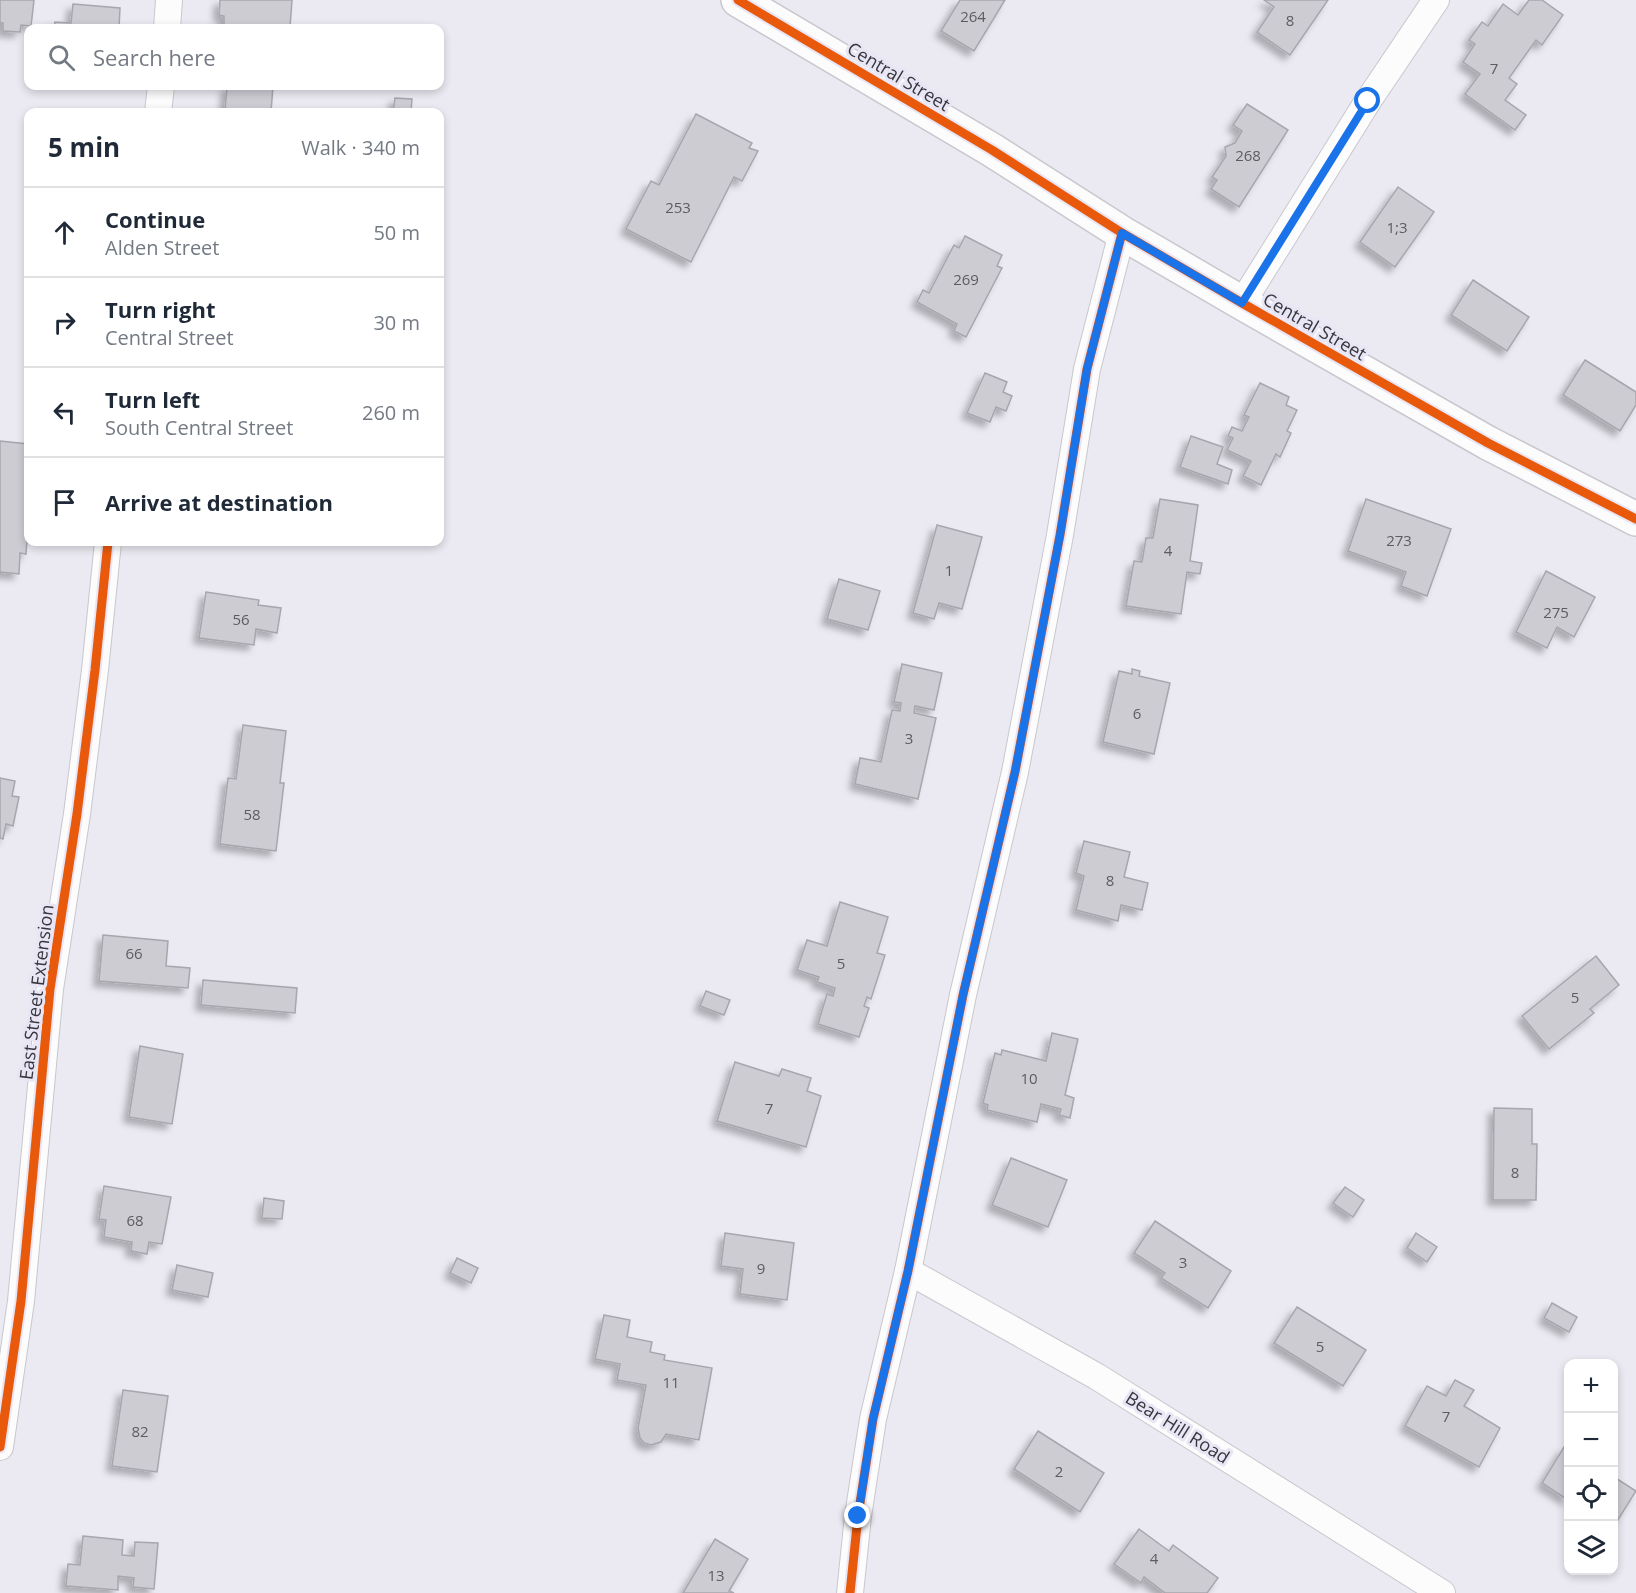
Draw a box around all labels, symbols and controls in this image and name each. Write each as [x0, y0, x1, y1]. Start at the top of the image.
house number: 264 [960, 6, 986, 26]
house number: 8 [1286, 10, 1294, 30]
search box [24, 24, 444, 90]
street label: Central Street [843, 36, 955, 116]
icon: search [45, 41, 78, 74]
text: Search here [93, 42, 216, 72]
house number: 7 [1490, 58, 1498, 78]
route start [1354, 87, 1380, 113]
text: 5 min [48, 129, 120, 165]
text: Walk · 340 m [301, 134, 420, 161]
house number: 268 [1235, 145, 1261, 165]
house number: 253 [665, 197, 691, 217]
text: Continue [105, 204, 205, 234]
icon: ahead [48, 216, 81, 249]
house number: 1;3 [1386, 217, 1408, 237]
text: 50 m [373, 219, 420, 246]
text: Alden Street [105, 234, 219, 261]
house number: 269 [953, 269, 979, 289]
street label: Central Street [1259, 287, 1371, 365]
text: Turn right [105, 294, 216, 324]
icon: right [48, 306, 81, 339]
text: 30 m [373, 309, 420, 336]
text: Central Street [105, 324, 234, 351]
text: Turn left [105, 384, 200, 414]
icon: left [48, 396, 81, 429]
text: 260 m [362, 399, 420, 426]
text: South Central Street [105, 414, 293, 441]
icon: arrive [48, 486, 81, 519]
text: Arrive at destination [105, 487, 333, 517]
house number: 273 [1386, 530, 1412, 550]
house number: 4 [1164, 540, 1173, 560]
house number: 1 [945, 560, 953, 580]
house number: 275 [1543, 602, 1569, 622]
house number: 56 [232, 609, 250, 629]
house number: 6 [1133, 703, 1141, 723]
house number: 3 [905, 728, 913, 748]
house number: 58 [243, 804, 261, 824]
house number: 8 [1106, 870, 1114, 890]
street label: East Street Extension [13, 903, 59, 1081]
house number: 66 [125, 943, 143, 963]
house number: 5 [837, 953, 845, 973]
house number: 5 [1571, 987, 1579, 1007]
house number: 10 [1020, 1068, 1038, 1088]
house number: 7 [765, 1098, 773, 1118]
house number: 8 [1511, 1162, 1519, 1182]
house number: 68 [126, 1210, 144, 1230]
house number: 3 [1179, 1252, 1187, 1272]
house number: 9 [757, 1258, 765, 1278]
house number: 5 [1316, 1336, 1324, 1356]
map controls [1564, 1359, 1618, 1575]
button: + [1564, 1359, 1618, 1413]
house number: 11 [662, 1372, 680, 1392]
street label: Bear Hill Road [1121, 1385, 1235, 1469]
house number: 7 [1442, 1406, 1450, 1426]
button: − [1564, 1413, 1618, 1467]
house number: 82 [131, 1421, 149, 1441]
house number: 2 [1055, 1461, 1063, 1481]
button: locate [1564, 1467, 1618, 1521]
route end [844, 1502, 870, 1528]
button: layers [1564, 1521, 1618, 1575]
house number: 4 [1150, 1548, 1159, 1568]
house number: 13 [707, 1565, 725, 1585]

